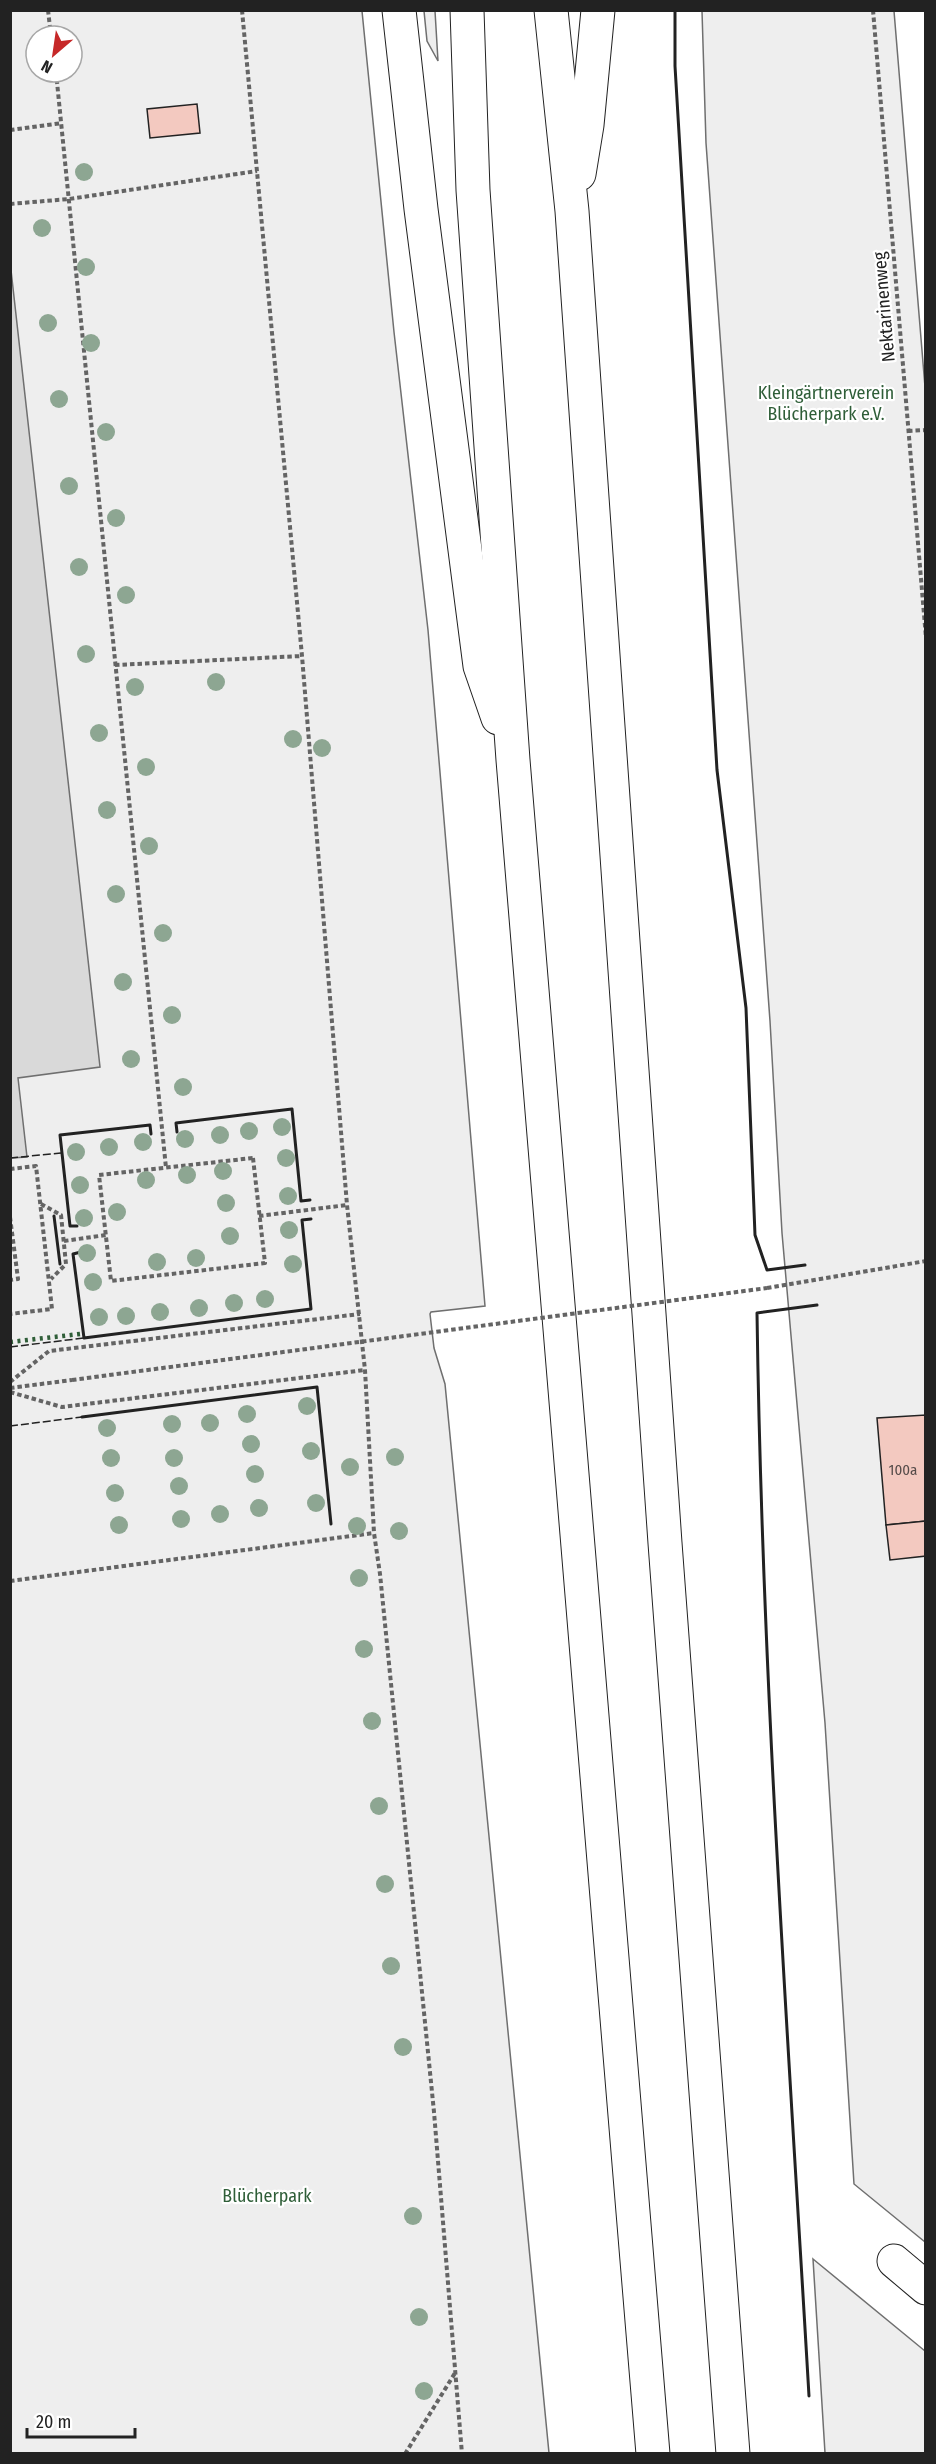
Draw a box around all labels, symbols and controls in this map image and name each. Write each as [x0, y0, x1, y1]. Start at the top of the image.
north arrow [24, 24, 84, 84]
text: N [38, 56, 56, 77]
street label: Nektarinenweg [868, 250, 900, 363]
park label: Kleingärtnerverein Blücherpark e.V. [758, 382, 894, 425]
house number: 100a [889, 1461, 917, 1479]
park label: Blücherpark [222, 2185, 312, 2207]
scale bar [27, 2401, 135, 2439]
text: 20 m [36, 2411, 71, 2433]

